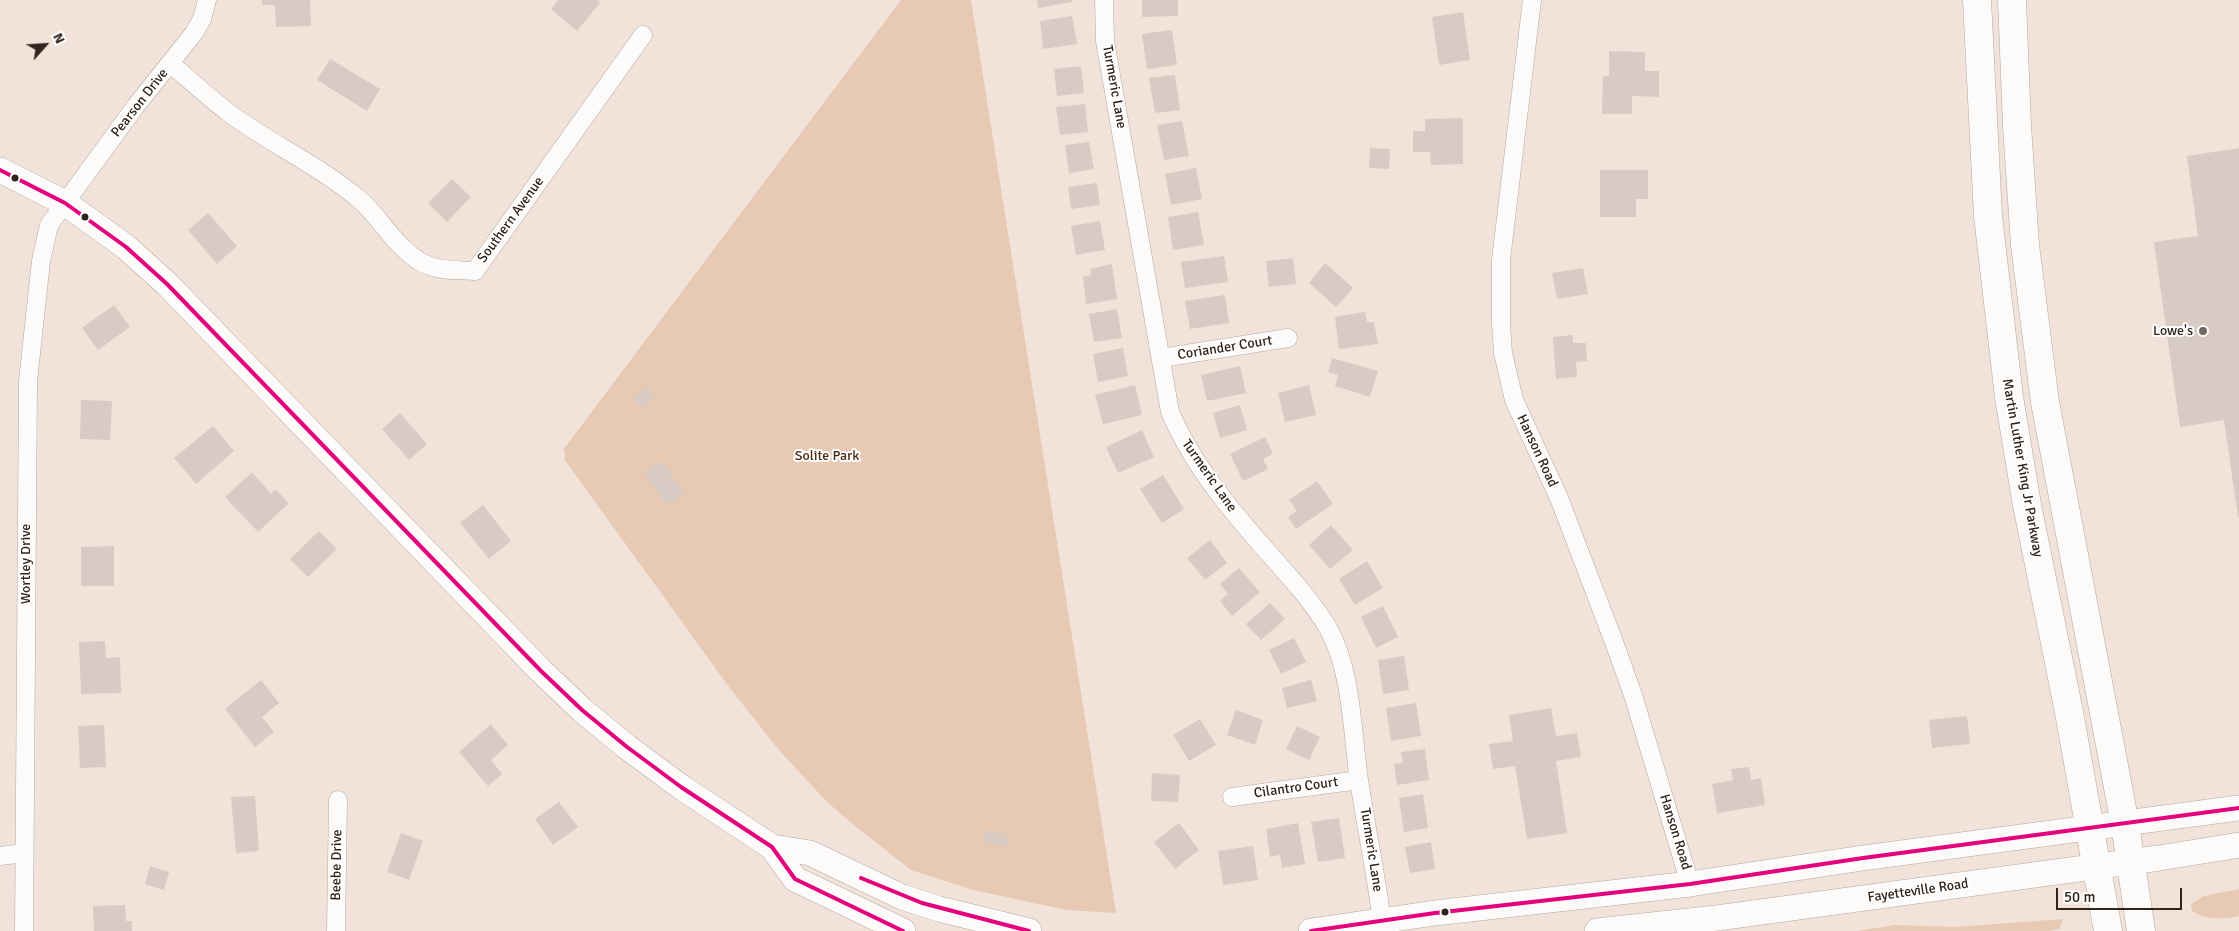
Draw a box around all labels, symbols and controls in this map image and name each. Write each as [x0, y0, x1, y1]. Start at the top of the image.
north arrow [20, 20, 70, 70]
text: N [49, 30, 69, 46]
street label: Turmeric Lane [1098, 44, 1130, 130]
street label: Pearson Drive [108, 65, 172, 141]
unlabelled marker [10, 173, 20, 183]
street label: Southern Avenue [474, 174, 548, 266]
unlabelled marker [80, 212, 90, 222]
place label: Lowe's [2153, 323, 2193, 339]
marker: Lowe's [2197, 325, 2209, 337]
street label: Coriander Court [1176, 332, 1274, 364]
street label: Martin Luther King Jr Parkway [1998, 377, 2046, 559]
street label: Hanson Road [1513, 412, 1561, 490]
street label: Turmeric Lane [1178, 437, 1240, 515]
park label: Solite Park [795, 448, 859, 464]
street label: Wortley Drive [18, 524, 34, 604]
street label: Cilantro Court [1253, 774, 1339, 802]
street label: Hanson Road [1656, 792, 1694, 872]
street label: Turmeric Lane [1356, 807, 1386, 893]
street label: Beebe Drive [328, 829, 346, 901]
street label: Fayetteville Road [1867, 876, 1969, 906]
scale bar [2059, 878, 2185, 910]
text: 50 m [2064, 888, 2095, 906]
unlabelled marker [1440, 907, 1450, 917]

